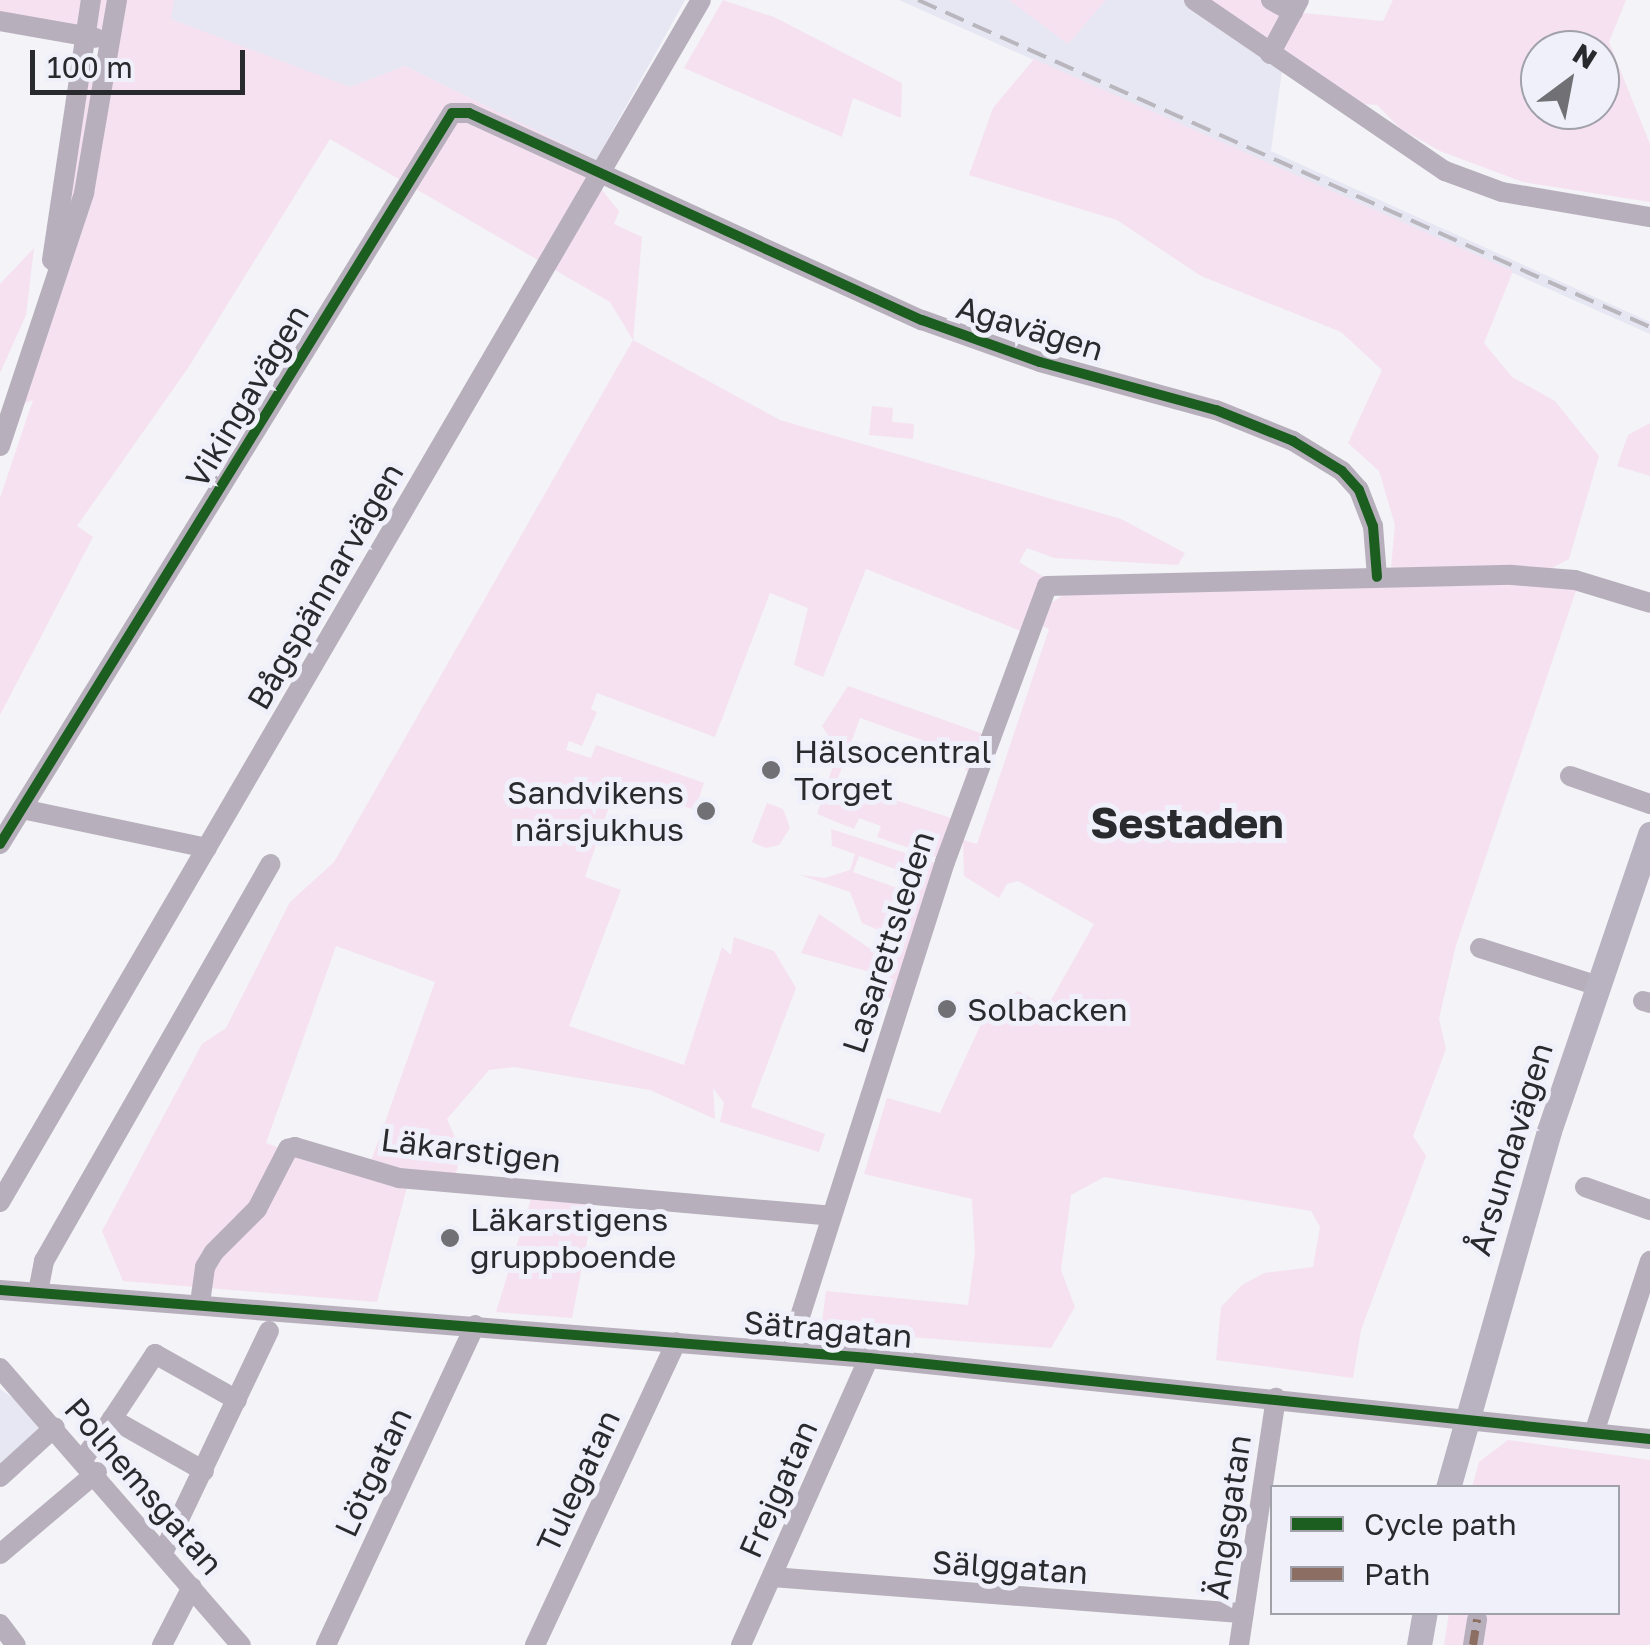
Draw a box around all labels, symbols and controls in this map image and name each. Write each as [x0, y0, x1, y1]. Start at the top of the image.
scale bar [35, 30, 250, 92]
north arrow [1520, 30, 1620, 130]
text: N [1567, 36, 1603, 75]
text: 100 m [47, 49, 133, 85]
street label: Agavägen [952, 287, 1108, 369]
street label: Vikingavägen [177, 298, 317, 494]
street label: Bågspännarvägen [239, 456, 411, 716]
place label: Hälsocentral Torget [794, 733, 991, 808]
marker: Hälsocentral Torget [758, 757, 784, 783]
place label: Sandvikens närsjukhus [507, 774, 684, 849]
district label: Sestaden [1090, 797, 1284, 847]
marker: Sandvikens närsjukhus [693, 798, 719, 824]
street label: Lasarettsleden [834, 826, 942, 1058]
place label: Solbacken [967, 990, 1128, 1028]
marker: Solbacken [936, 998, 958, 1020]
street label: Årsundavägen [1459, 1038, 1561, 1260]
street label: Läkarstigen [379, 1120, 563, 1180]
place label: Läkarstigens gruppboende [470, 1201, 676, 1276]
marker: Läkarstigens gruppboende [439, 1227, 461, 1249]
street label: Sätragatan [742, 1302, 914, 1356]
street label: Polhemsgatan [57, 1390, 231, 1582]
street label: Lötgatan [326, 1401, 420, 1543]
street label: Tulegatan [528, 1404, 628, 1558]
street label: Frejgatan [731, 1414, 825, 1564]
street label: Ängsgatan [1197, 1432, 1259, 1602]
legend [1270, 1485, 1620, 1615]
text: Cycle path [1364, 1506, 1517, 1542]
street label: Sälggatan [931, 1542, 1089, 1592]
text: Path [1364, 1556, 1430, 1592]

